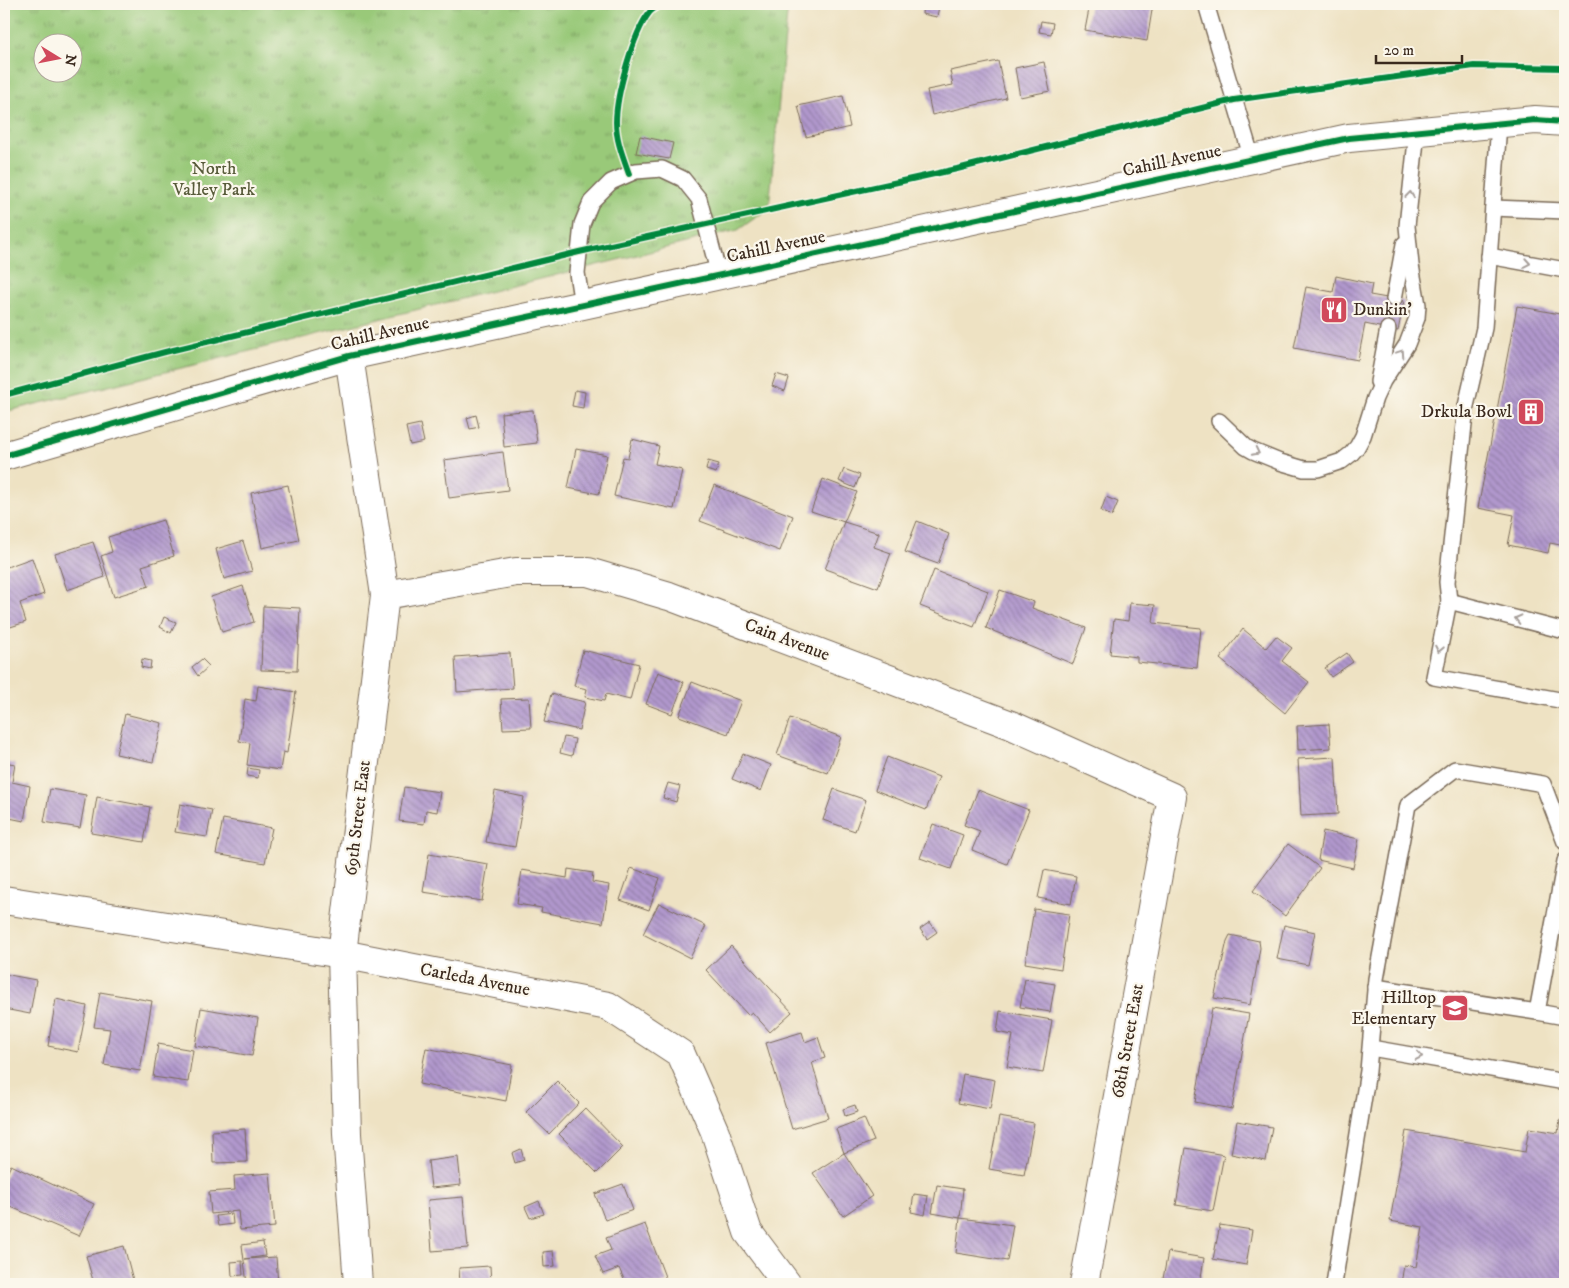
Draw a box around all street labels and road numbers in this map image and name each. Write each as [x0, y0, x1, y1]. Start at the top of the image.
street label: Cahill Avenue [1121, 140, 1223, 182]
street label: Cahill Avenue [725, 226, 827, 268]
street label: Cahill Avenue [329, 312, 431, 356]
street label: Cain Avenue [741, 614, 833, 666]
street label: 69th Street East [340, 759, 376, 877]
street label: Carleda Avenue [418, 959, 532, 1001]
street label: 68th Street East [1107, 982, 1149, 1100]

